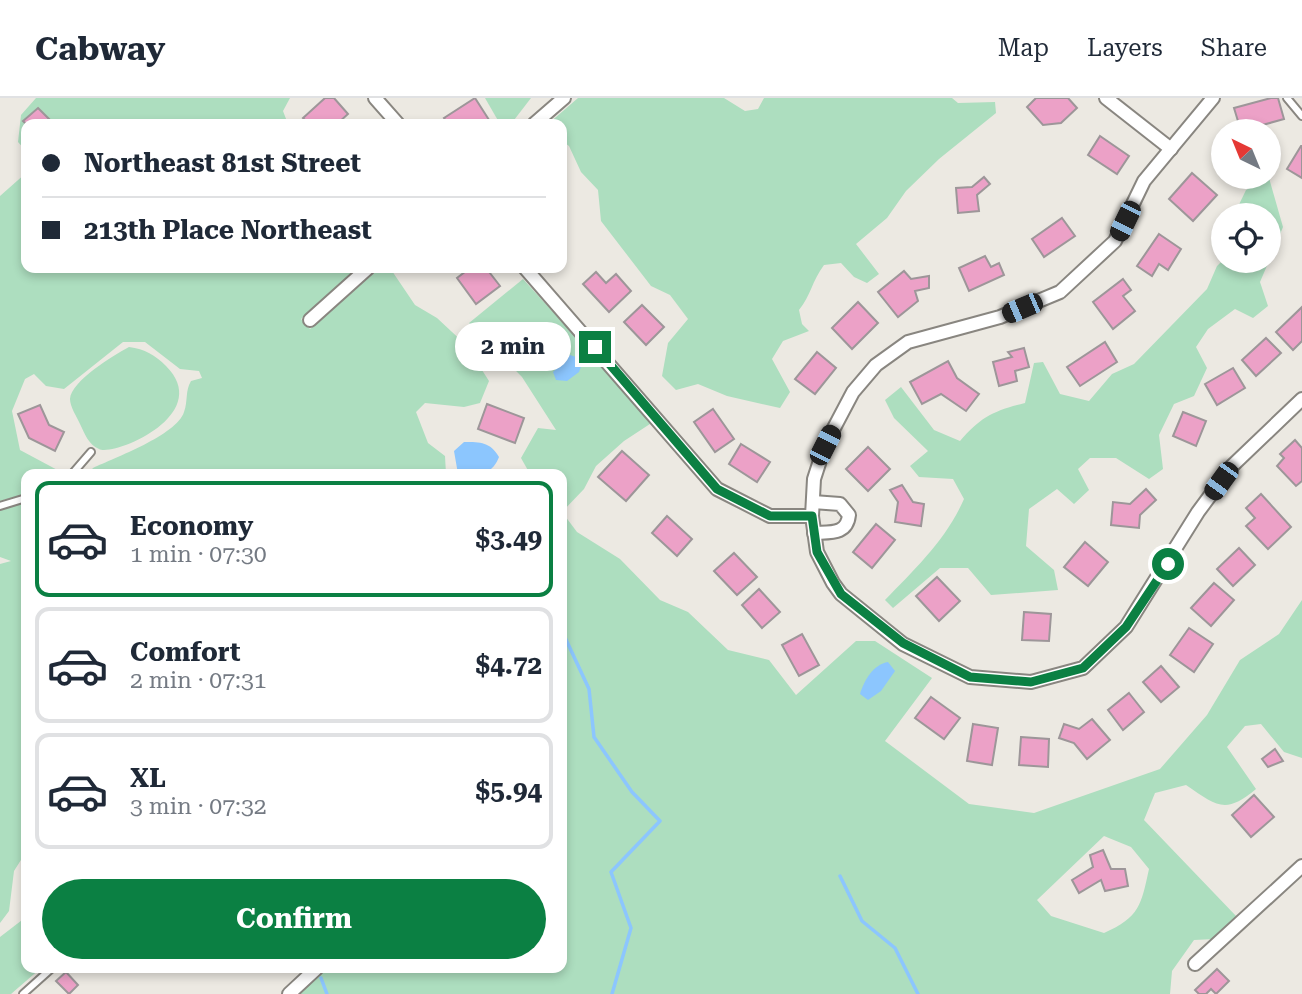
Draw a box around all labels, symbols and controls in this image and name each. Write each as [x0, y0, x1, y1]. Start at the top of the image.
text: Cabway [35, 29, 165, 68]
text: Map [998, 34, 1049, 62]
text: Layers [1087, 34, 1163, 62]
text: Share [1201, 34, 1267, 62]
north arrow [1211, 119, 1281, 189]
map controls [1211, 119, 1281, 273]
text: Northeast 81st Street [84, 148, 361, 178]
car [1107, 198, 1144, 244]
button: locate [1211, 203, 1281, 273]
text: 213th Place Northeast [84, 215, 372, 245]
car [999, 290, 1046, 326]
callout: 2 min [455, 322, 570, 372]
route end [579, 331, 611, 363]
text: 2 min [481, 333, 545, 360]
car [807, 422, 844, 468]
car [1201, 458, 1242, 504]
icon: car [46, 508, 109, 571]
text: Economy [130, 511, 253, 541]
text: $3.49 [476, 524, 542, 554]
text: 1 min · 07:30 [130, 541, 267, 568]
route start [1152, 548, 1184, 580]
icon: car [46, 634, 109, 697]
text: Comfort [130, 637, 240, 667]
text: $4.72 [476, 650, 542, 680]
text: 2 min · 07:31 [130, 667, 267, 694]
icon: car [46, 760, 109, 823]
text: XL [130, 763, 166, 793]
text: $5.94 [476, 776, 542, 806]
text: 3 min · 07:32 [130, 793, 267, 820]
button: Confirm [42, 879, 546, 959]

